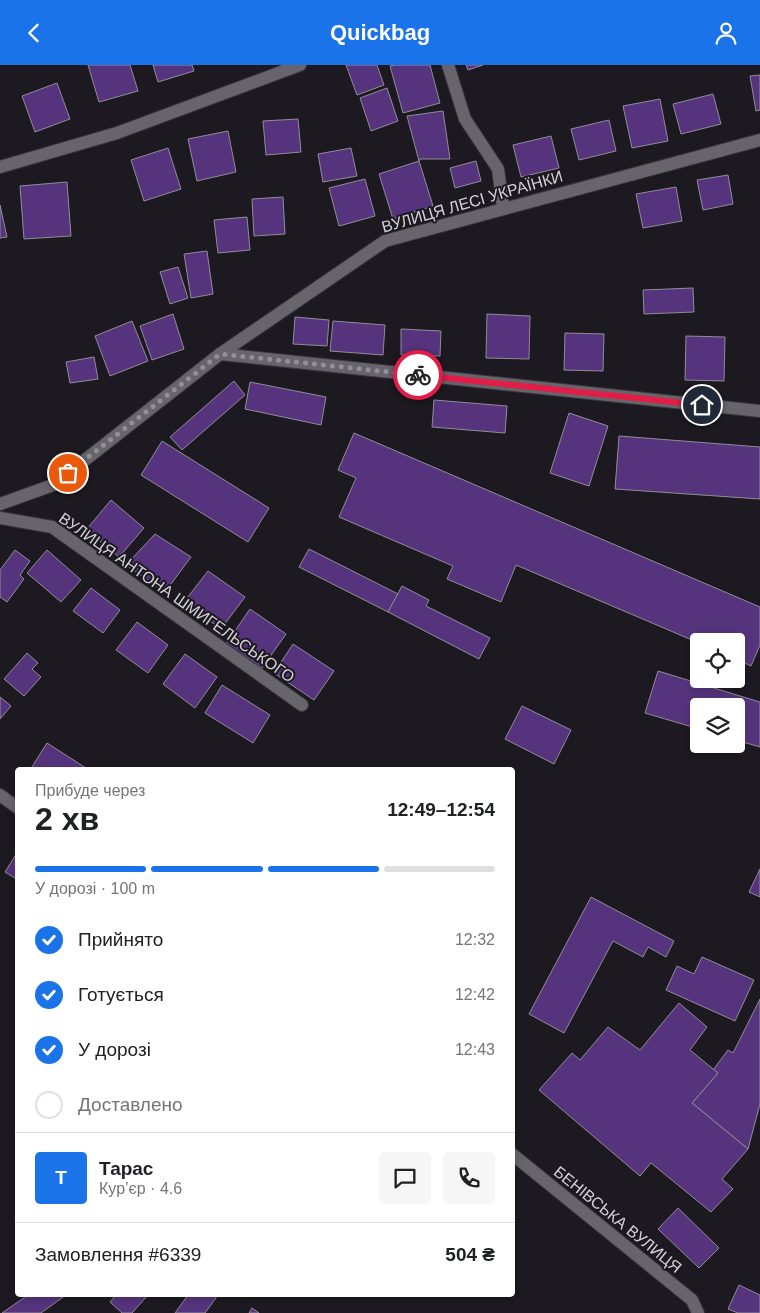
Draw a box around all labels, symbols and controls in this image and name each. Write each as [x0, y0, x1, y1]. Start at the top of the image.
icon: back [20, 19, 48, 47]
icon: person [712, 19, 740, 47]
text: Quickbag [330, 20, 430, 45]
street label: ВУЛИЦЯ ЛЕСІ УКРАЇНКИ [380, 167, 565, 236]
courier [393, 350, 443, 400]
icon: bike [404, 361, 432, 389]
pin [681, 384, 723, 426]
icon: home [688, 391, 716, 419]
pin [47, 452, 89, 494]
icon: bag [54, 459, 82, 487]
street label: ВУЛИЦЯ АНТОНА ШМИГЕЛЬСЬКОГО [56, 509, 298, 686]
map controls [690, 633, 745, 753]
button: locate [690, 633, 745, 688]
button: layers [690, 698, 745, 753]
text: Прибуде через [35, 782, 145, 799]
text: 12:49–12:54 [387, 799, 495, 820]
text: 2 хв [35, 801, 99, 837]
text: У дорозі · 100 m [35, 880, 155, 897]
icon: check [35, 926, 63, 954]
text: Прийнято [78, 929, 163, 950]
text: 12:32 [455, 931, 495, 948]
icon: check [35, 981, 63, 1009]
text: Готується [78, 984, 164, 1005]
text: 12:42 [455, 986, 495, 1003]
icon: check [35, 1036, 63, 1064]
text: У дорозі [78, 1039, 151, 1060]
text: 12:43 [455, 1041, 495, 1058]
text: Доставлено [78, 1094, 183, 1115]
button: chat [379, 1152, 431, 1204]
button: phone [443, 1152, 495, 1204]
text: Тарас [99, 1158, 153, 1179]
street label: БЕНІВСЬКА ВУЛИЦЯ [551, 1163, 685, 1276]
text: Т [55, 1167, 67, 1188]
text: Кур’єр · 4.6 [99, 1180, 182, 1197]
text: Замовлення #6339 [35, 1244, 201, 1265]
text: 504 ₴ [445, 1244, 495, 1265]

